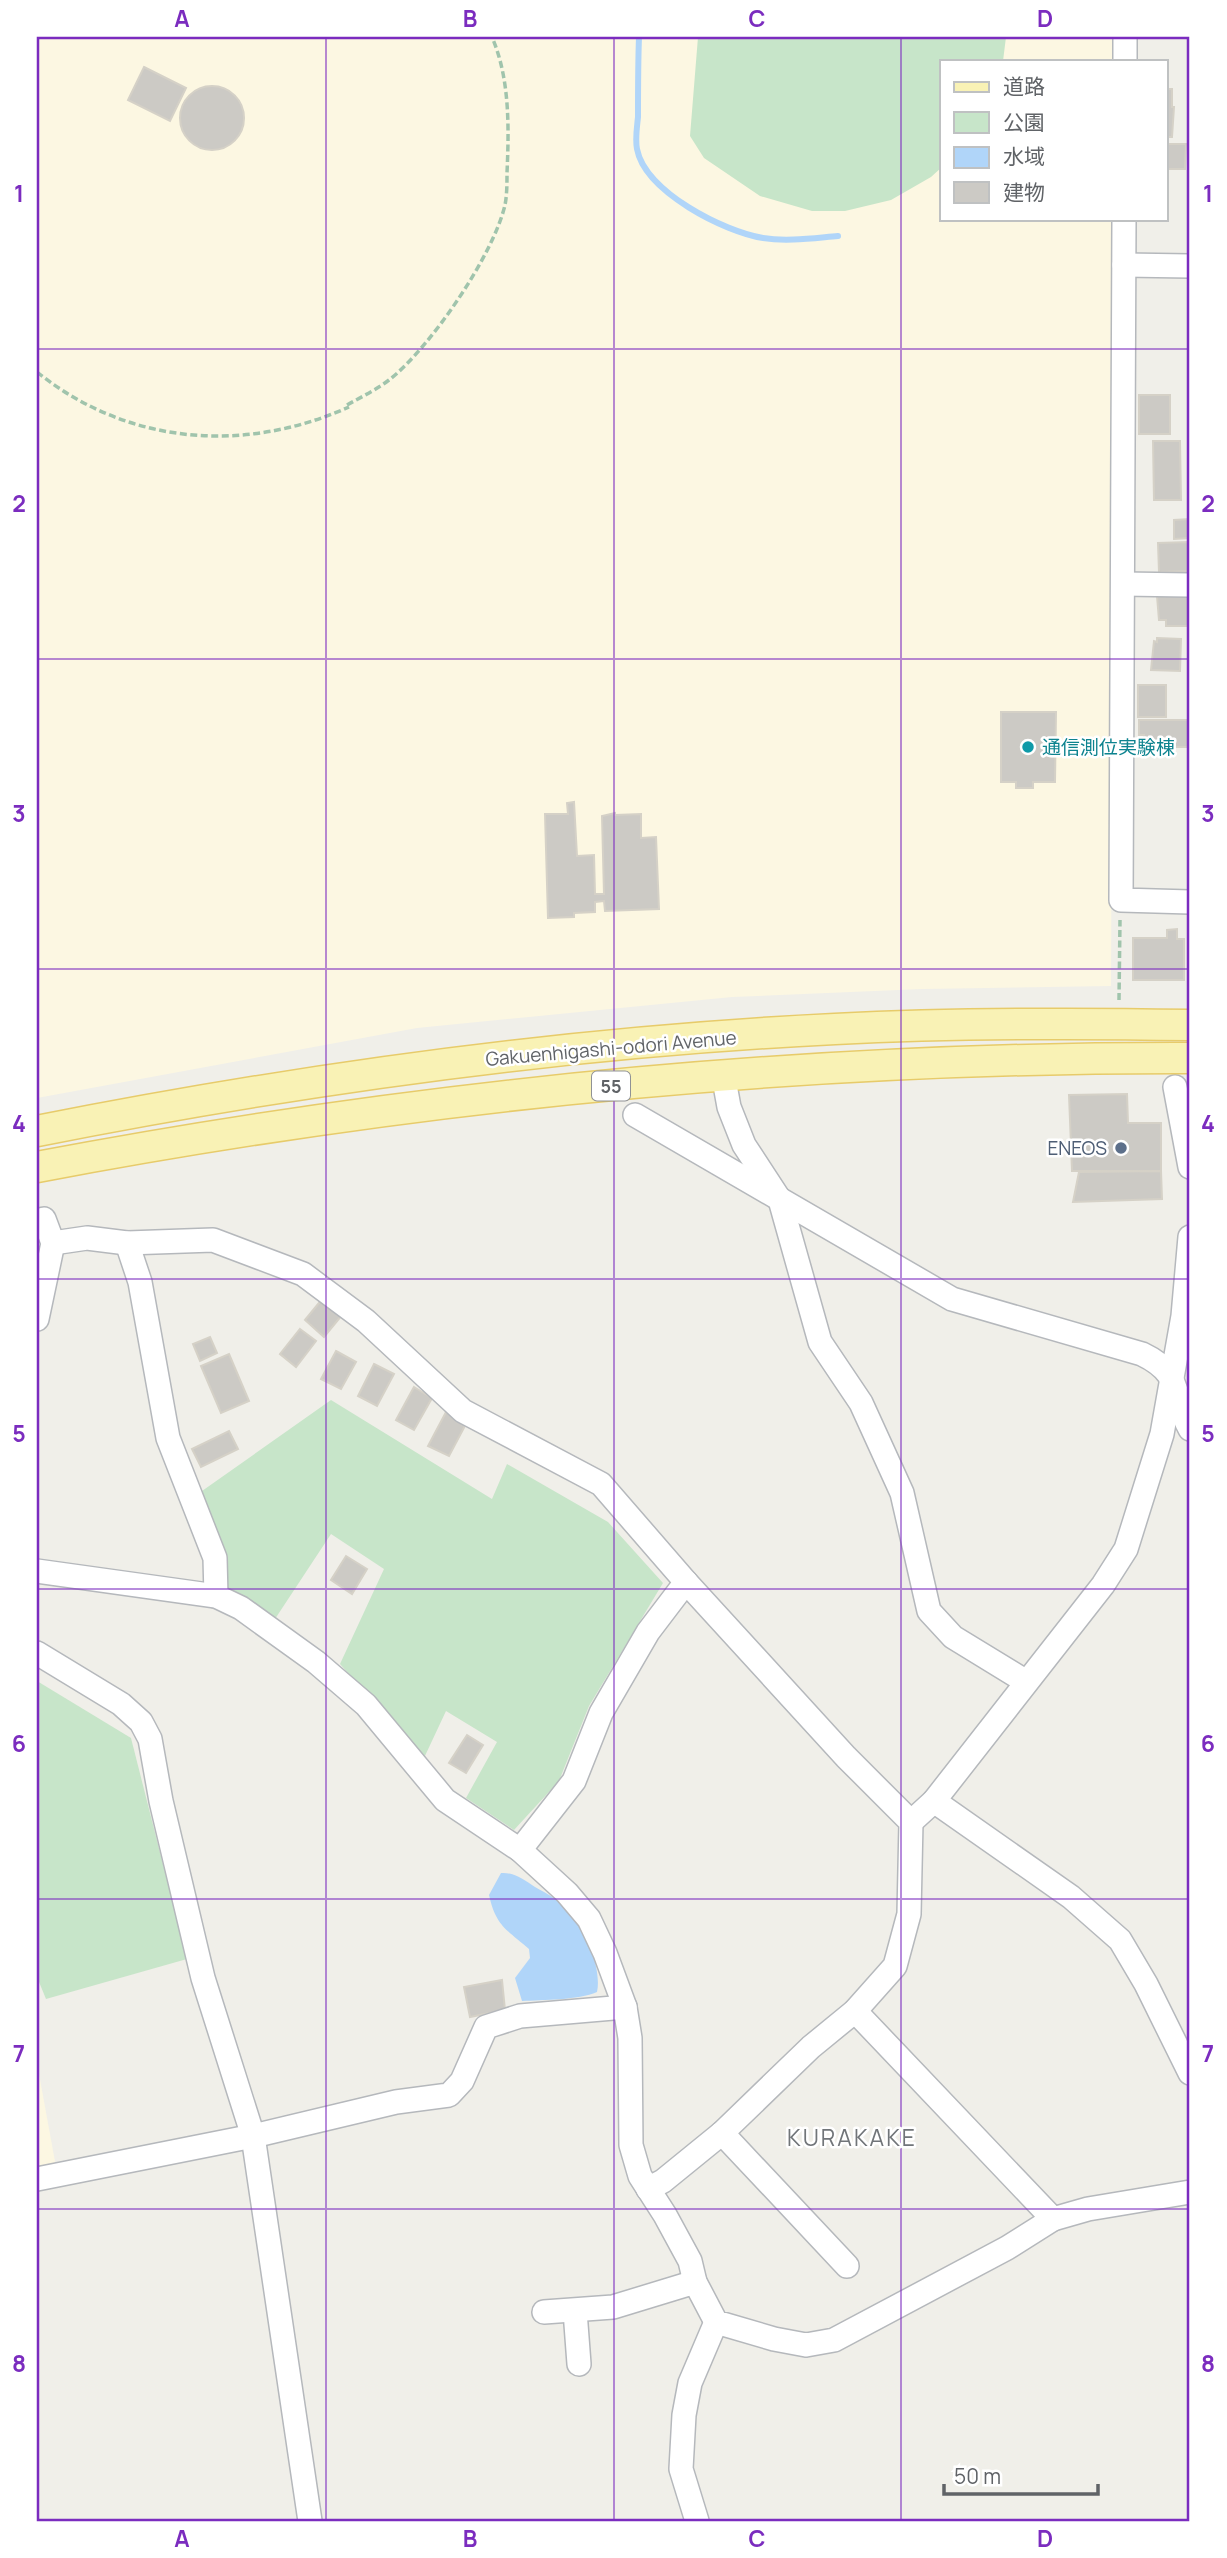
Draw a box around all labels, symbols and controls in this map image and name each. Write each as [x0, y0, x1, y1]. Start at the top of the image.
text: A [174, 2, 190, 34]
text: B [463, 2, 477, 34]
text: C [749, 2, 766, 34]
text: D [1037, 2, 1053, 34]
legend [940, 60, 1168, 220]
text: 道路 [1003, 72, 1045, 100]
text: 公園 [1003, 108, 1045, 136]
text: 水域 [1003, 142, 1045, 170]
text: 1 [14, 177, 24, 209]
text: 1 [1203, 177, 1213, 209]
text: 建物 [1003, 178, 1045, 206]
text: 2 [12, 487, 26, 519]
text: 2 [1201, 487, 1215, 519]
place label: 通信測位実験棟 [1042, 734, 1175, 760]
marker: 通信測位実験棟 [1020, 739, 1036, 755]
text: 3 [12, 797, 26, 829]
text: 3 [1201, 797, 1215, 829]
street label: Gakuenhigashi-odori Avenue [484, 1024, 738, 1072]
road number: 55 [592, 1072, 630, 1100]
text: 4 [12, 1107, 26, 1139]
text: 4 [1201, 1107, 1215, 1139]
place label: ENEOS [1047, 1135, 1107, 1161]
marker: ENEOS [1113, 1140, 1129, 1156]
text: 5 [12, 1417, 26, 1449]
text: 5 [1201, 1417, 1215, 1449]
text: 6 [12, 1727, 26, 1759]
text: 6 [1201, 1727, 1215, 1759]
text: 7 [13, 2037, 25, 2069]
text: 7 [1202, 2037, 1214, 2069]
district label: KURAKAKE [787, 2121, 917, 2153]
text: 8 [12, 2347, 26, 2379]
text: 8 [1201, 2347, 1215, 2379]
scale bar [944, 2453, 1098, 2497]
text: 50 m [954, 2462, 1001, 2490]
text: A [174, 2522, 190, 2554]
text: B [463, 2522, 477, 2554]
text: C [749, 2522, 766, 2554]
text: D [1037, 2522, 1053, 2554]

